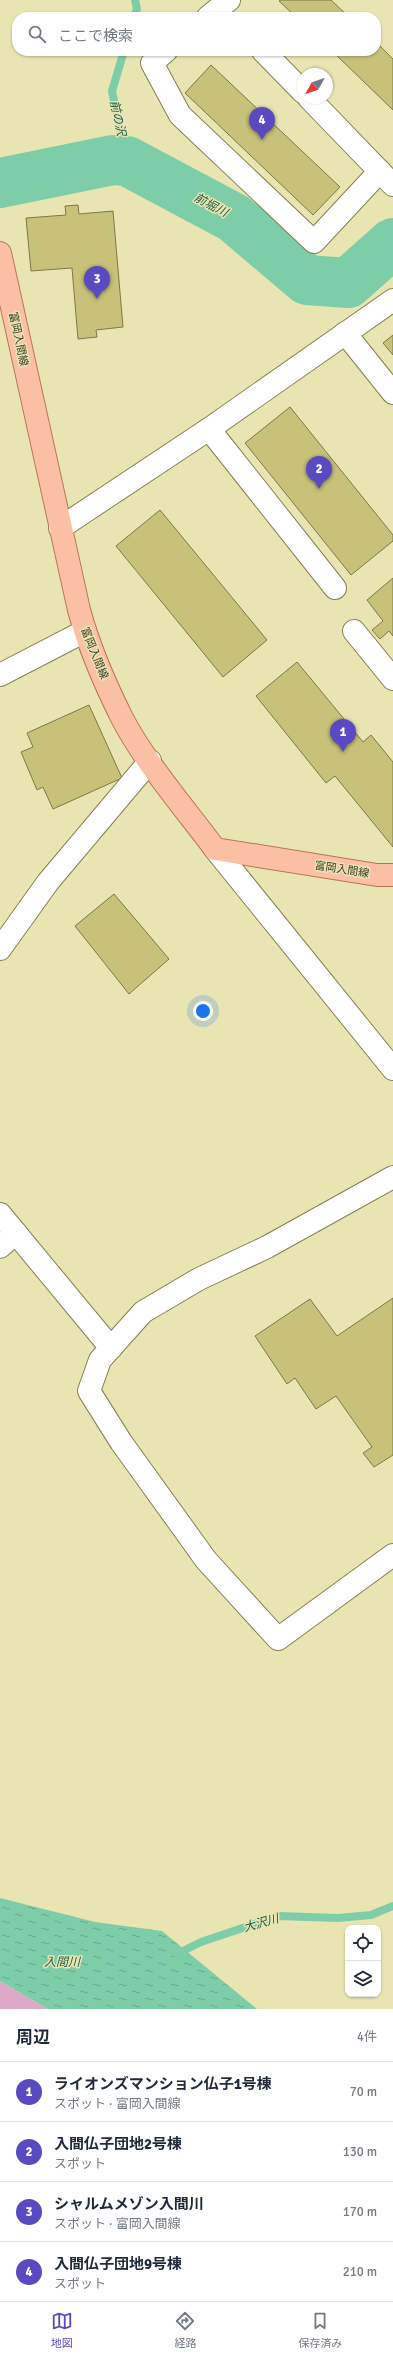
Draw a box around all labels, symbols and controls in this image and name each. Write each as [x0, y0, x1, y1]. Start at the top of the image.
search box [12, 12, 381, 56]
icon: search [26, 23, 48, 45]
text: ここで検索 [58, 27, 133, 45]
north arrow [297, 68, 333, 104]
water label: 前の沢 [106, 99, 129, 139]
pin: 4 [249, 107, 275, 140]
water label: 前堀川 [191, 190, 232, 221]
pin: 3 [84, 266, 110, 299]
street label: 富岡入間線 [6, 311, 31, 367]
pin: 2 [306, 456, 332, 489]
street label: 富岡入間線 [78, 625, 111, 681]
pin: 1 [330, 719, 356, 752]
street label: 富岡入間線 [314, 859, 370, 880]
your location [193, 1001, 213, 1021]
water label: 大沢川 [242, 1911, 282, 1936]
map controls [345, 1925, 381, 1997]
button: locate [345, 1925, 381, 1961]
water label: 入間川 [44, 1955, 82, 1970]
button: layers [345, 1961, 381, 1997]
text: 周辺 [16, 2027, 50, 2048]
text: 4件 [357, 2029, 377, 2045]
text: ライオンズマンション仏子1号棟 [54, 2075, 272, 2093]
text: 1 [25, 2084, 33, 2100]
text: 70 m [350, 2084, 377, 2100]
text: スポット · 富岡入間線 [54, 2096, 181, 2112]
text: 入間仏子団地2号棟 [54, 2135, 182, 2153]
text: 2 [25, 2144, 33, 2160]
text: 130 m [343, 2144, 377, 2160]
text: スポット [54, 2156, 106, 2172]
text: シャルムメゾン入間川 [54, 2195, 204, 2213]
text: 3 [25, 2204, 33, 2220]
text: 170 m [343, 2204, 377, 2220]
text: スポット · 富岡入間線 [54, 2216, 181, 2232]
text: 入間仏子団地9号棟 [54, 2255, 182, 2273]
text: 4 [25, 2264, 33, 2280]
text: 210 m [343, 2264, 377, 2280]
text: スポット [54, 2276, 106, 2292]
tab: 地図 [51, 2310, 73, 2350]
tab: 経路 [174, 2310, 196, 2350]
tab: 保存済み [298, 2310, 342, 2350]

